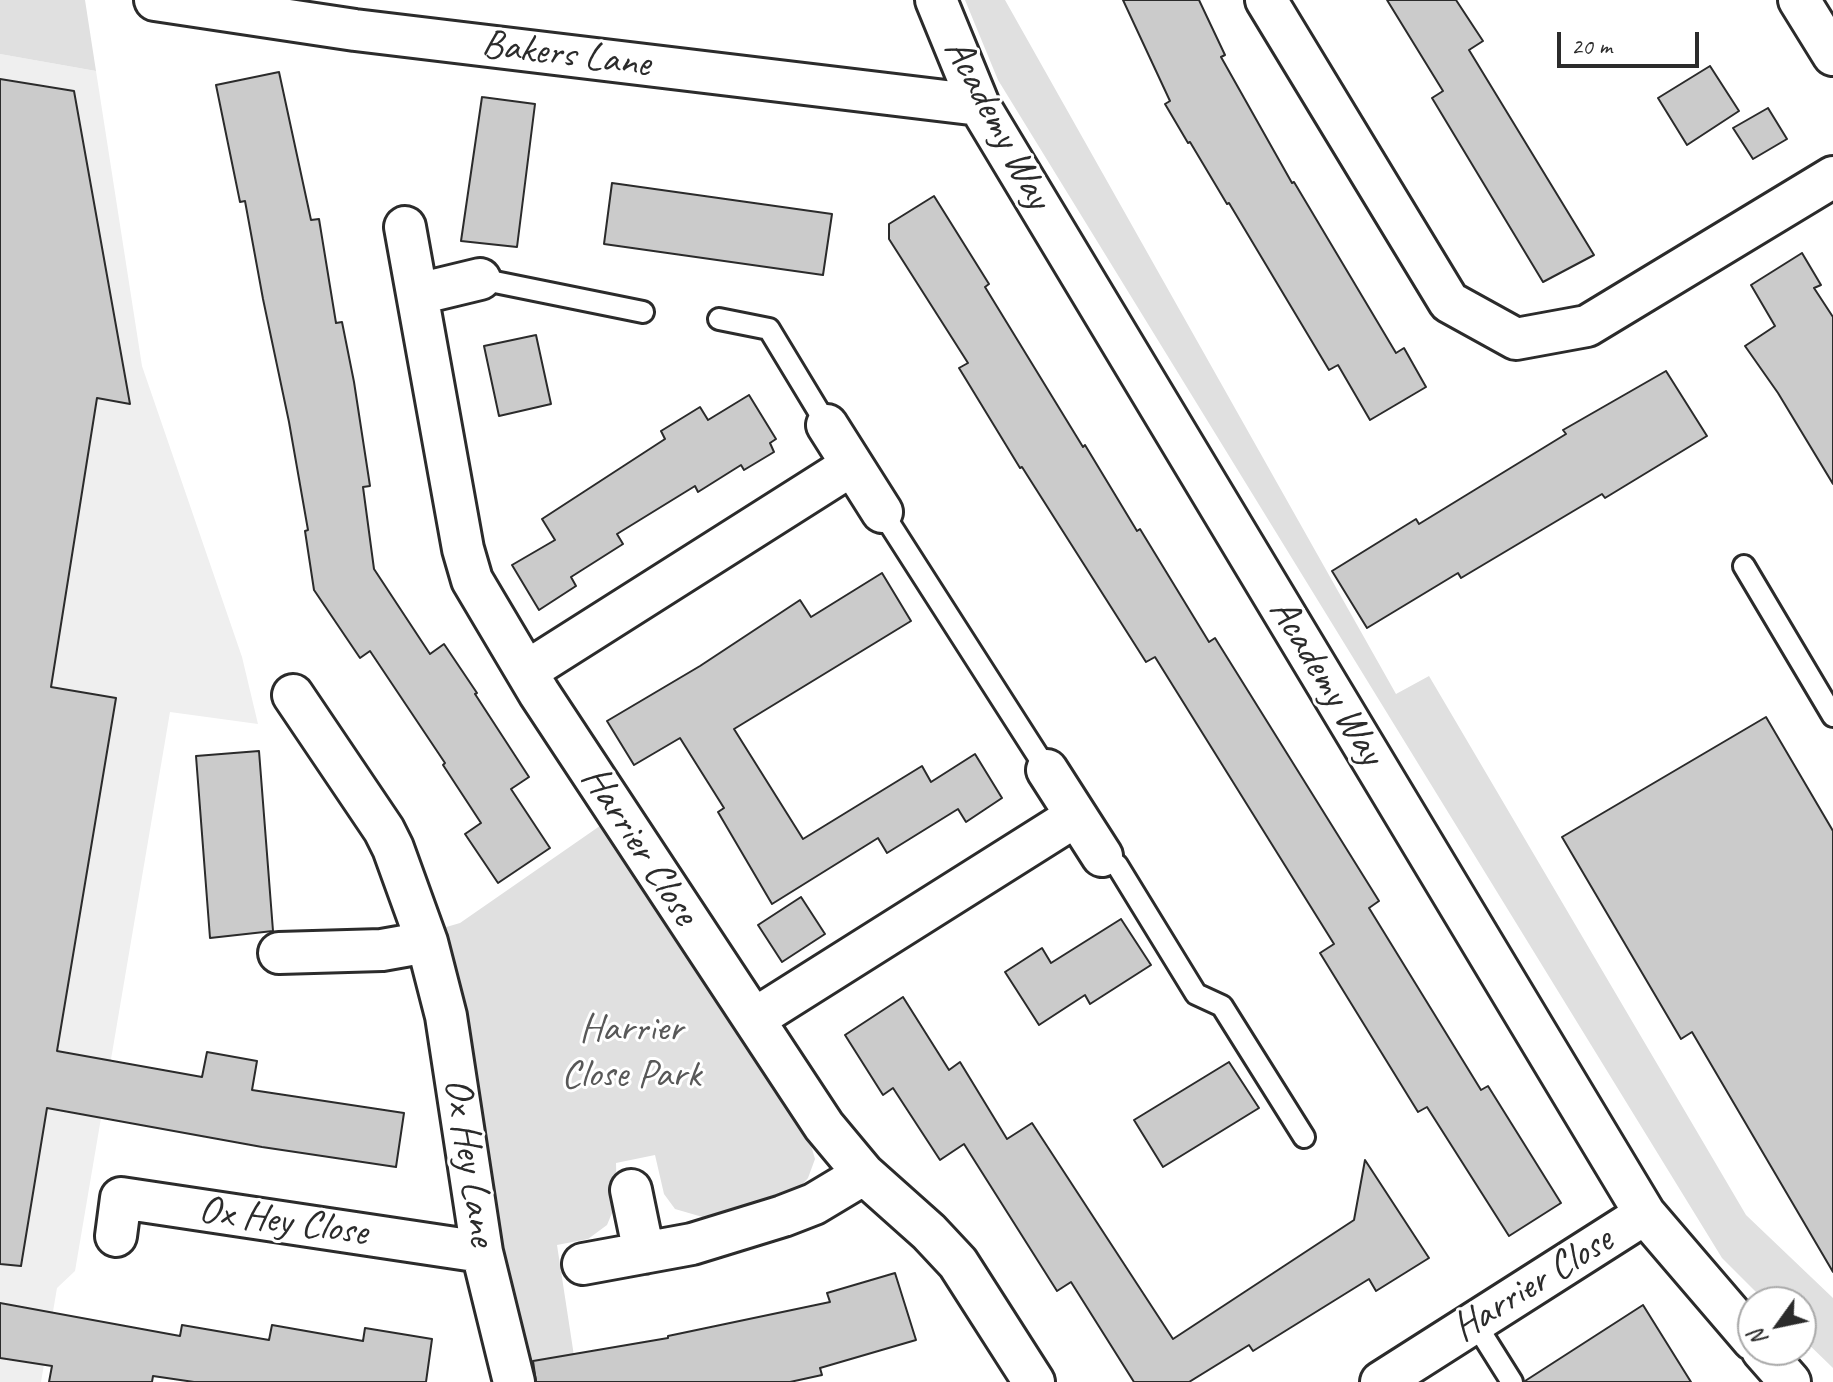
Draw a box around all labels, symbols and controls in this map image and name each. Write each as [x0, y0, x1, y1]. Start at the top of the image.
scale bar [1561, 16, 1703, 66]
street label: Bakers Lane [479, 21, 653, 89]
street label: Academy Way [932, 31, 1062, 217]
text: 20 m [1571, 31, 1612, 61]
street label: Academy Way [1258, 590, 1394, 774]
street label: Harrier Close [570, 757, 708, 935]
park label: Harrier Close Park [561, 1006, 701, 1100]
street label: Ox Hey Lane [432, 1075, 506, 1249]
street label: Ox Hey Close [196, 1186, 370, 1258]
street label: Harrier Close [1444, 1217, 1622, 1353]
north arrow [1737, 1286, 1817, 1366]
text: N [1743, 1325, 1774, 1351]

